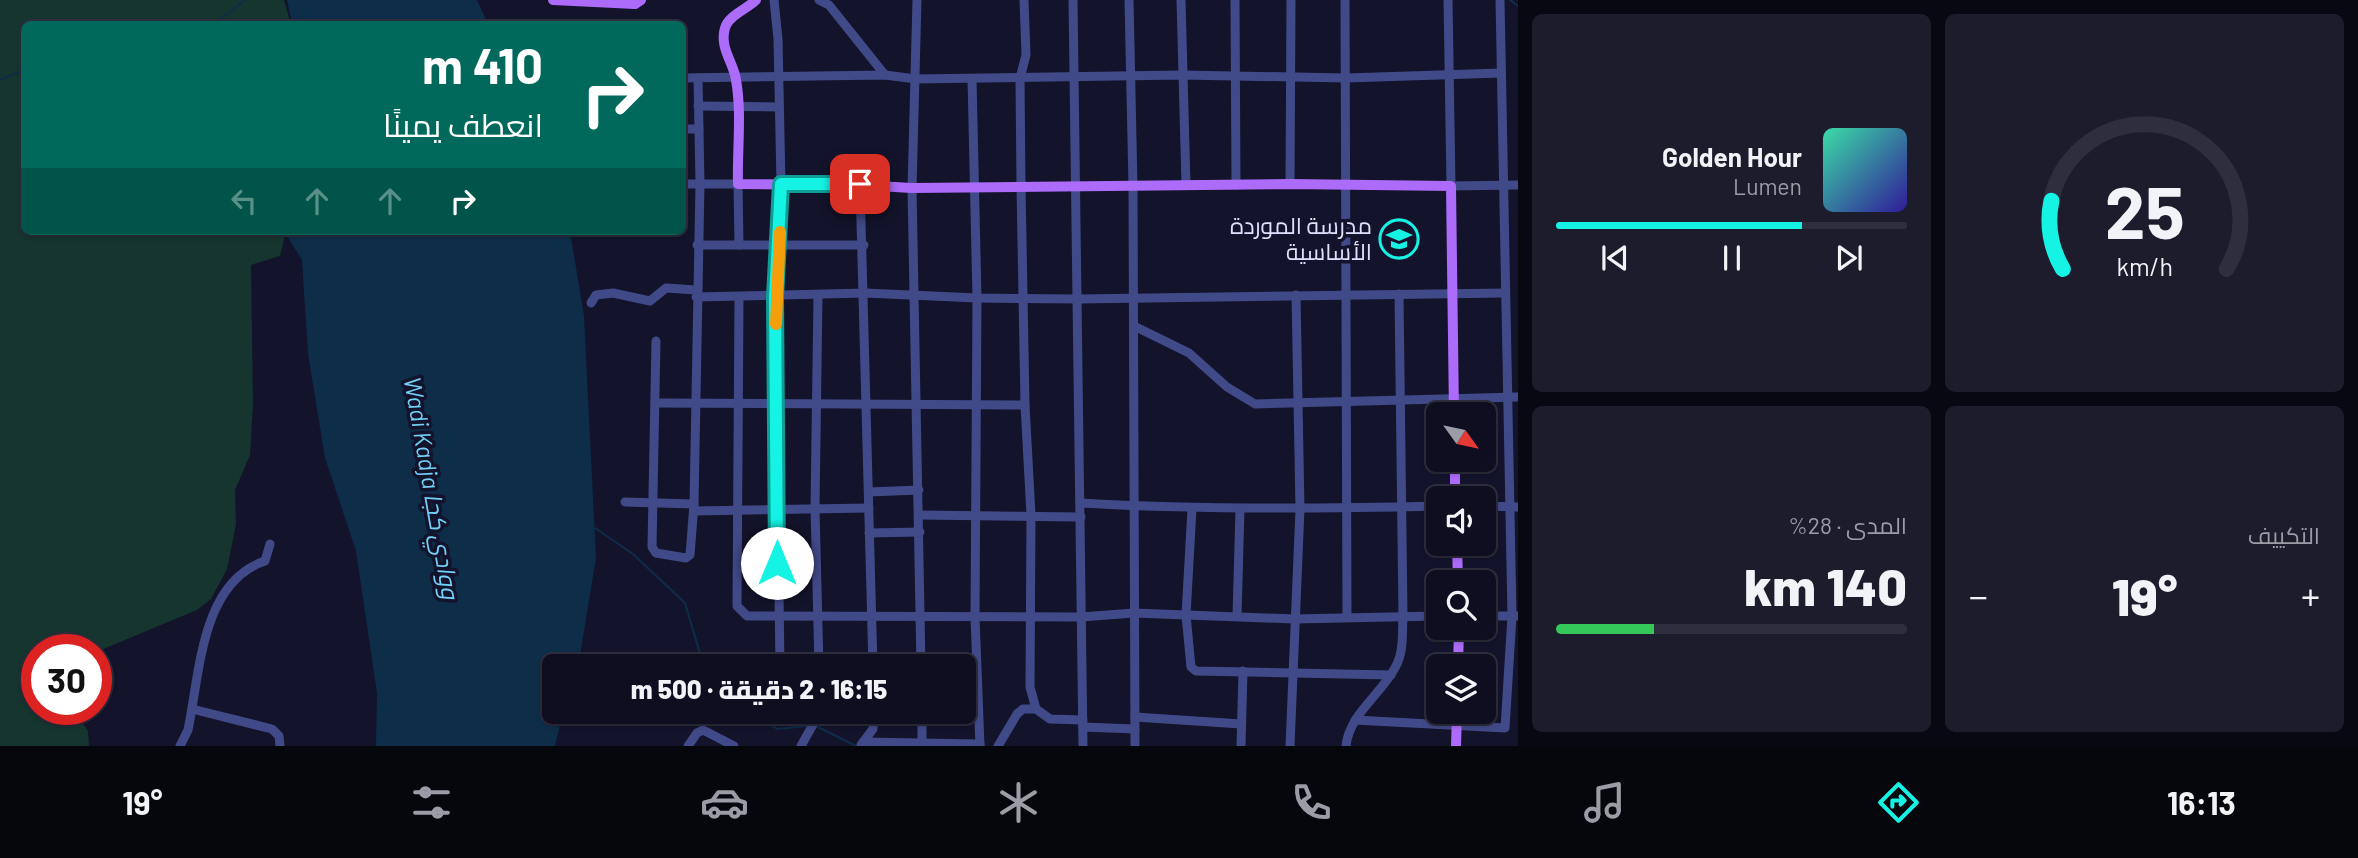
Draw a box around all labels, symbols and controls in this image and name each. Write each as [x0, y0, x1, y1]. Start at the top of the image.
text: 410 m [422, 35, 543, 94]
icon: right [567, 49, 658, 140]
text: انعطف يمينًا [383, 105, 543, 143]
text: Golden Hour [1662, 141, 1802, 172]
pin [830, 154, 890, 214]
icon: arrive [841, 165, 879, 203]
text: 25 [2104, 166, 2185, 254]
text: Lumen [1733, 172, 1802, 200]
icon: left [225, 182, 263, 220]
icon: ahead [298, 182, 336, 220]
icon: ahead [371, 182, 409, 220]
icon: right [444, 182, 482, 220]
place label: مدرسة الموردة الأساسية [1230, 211, 1372, 265]
school or university icon: مدرسة الموردة الأساسية [1378, 218, 1420, 260]
icon: previous [1596, 239, 1634, 277]
icon: pause [1713, 239, 1751, 277]
icon: next [1830, 239, 1868, 277]
text: km/h [2116, 251, 2173, 281]
water label: Wadi Kadja ووادي كجا [393, 375, 467, 604]
north arrow [1426, 402, 1496, 472]
map controls [1426, 402, 1496, 724]
button: sound [1426, 486, 1496, 556]
text: المدى · 28% [1788, 511, 1907, 539]
text: التكييف [2248, 521, 2320, 549]
position arrow [740, 526, 814, 600]
text: 140 km [1744, 554, 1907, 616]
text: 19° [2112, 564, 2177, 626]
button: search [1426, 570, 1496, 640]
text: − [1969, 572, 1988, 618]
text: + [2301, 572, 2320, 618]
speed limit sign: 30 [21, 634, 112, 725]
button: layers [1426, 654, 1496, 724]
text: 16:15 · 2 دقيقة · 500 m [631, 673, 887, 704]
icon: filters [407, 778, 456, 827]
icon: car [700, 778, 749, 827]
icon: climate [994, 778, 1043, 827]
icon: phone [1287, 778, 1336, 827]
icon: music [1580, 778, 1629, 827]
icon: directions [1874, 778, 1923, 827]
text: 19° [122, 783, 163, 821]
text: 16:13 [2167, 783, 2236, 821]

